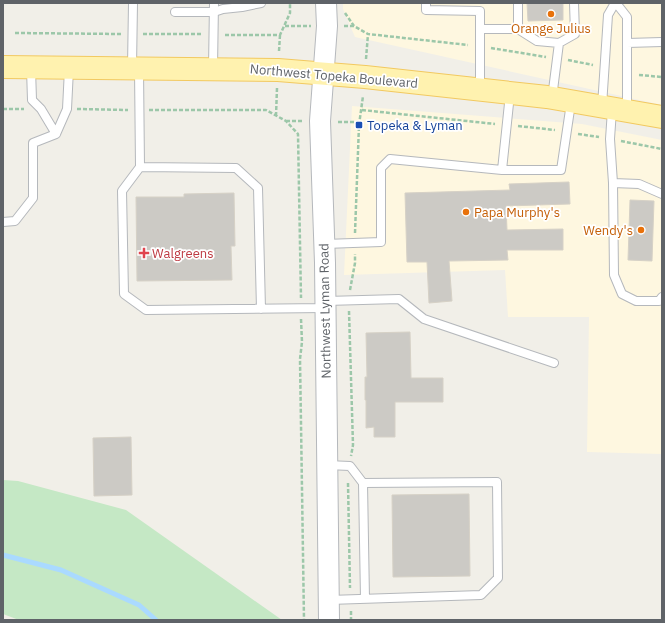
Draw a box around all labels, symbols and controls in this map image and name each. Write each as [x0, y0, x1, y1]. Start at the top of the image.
marker: Orange Julius [546, 9, 556, 19]
place label: Orange Julius [511, 20, 591, 37]
street label: Northwest Topeka Boulevard [249, 60, 419, 92]
place label: Topeka & Lyman [367, 117, 463, 134]
marker: Topeka & Lyman [354, 120, 364, 130]
place label: Papa Murphy's [474, 204, 560, 221]
marker: Papa Murphy's [461, 207, 471, 217]
place label: Wendy's [583, 222, 633, 239]
marker: Wendy's [636, 225, 646, 235]
street label: Northwest Lyman Road [315, 243, 335, 379]
place label: Walgreens [152, 245, 214, 262]
marker: Walgreens [139, 248, 149, 258]

